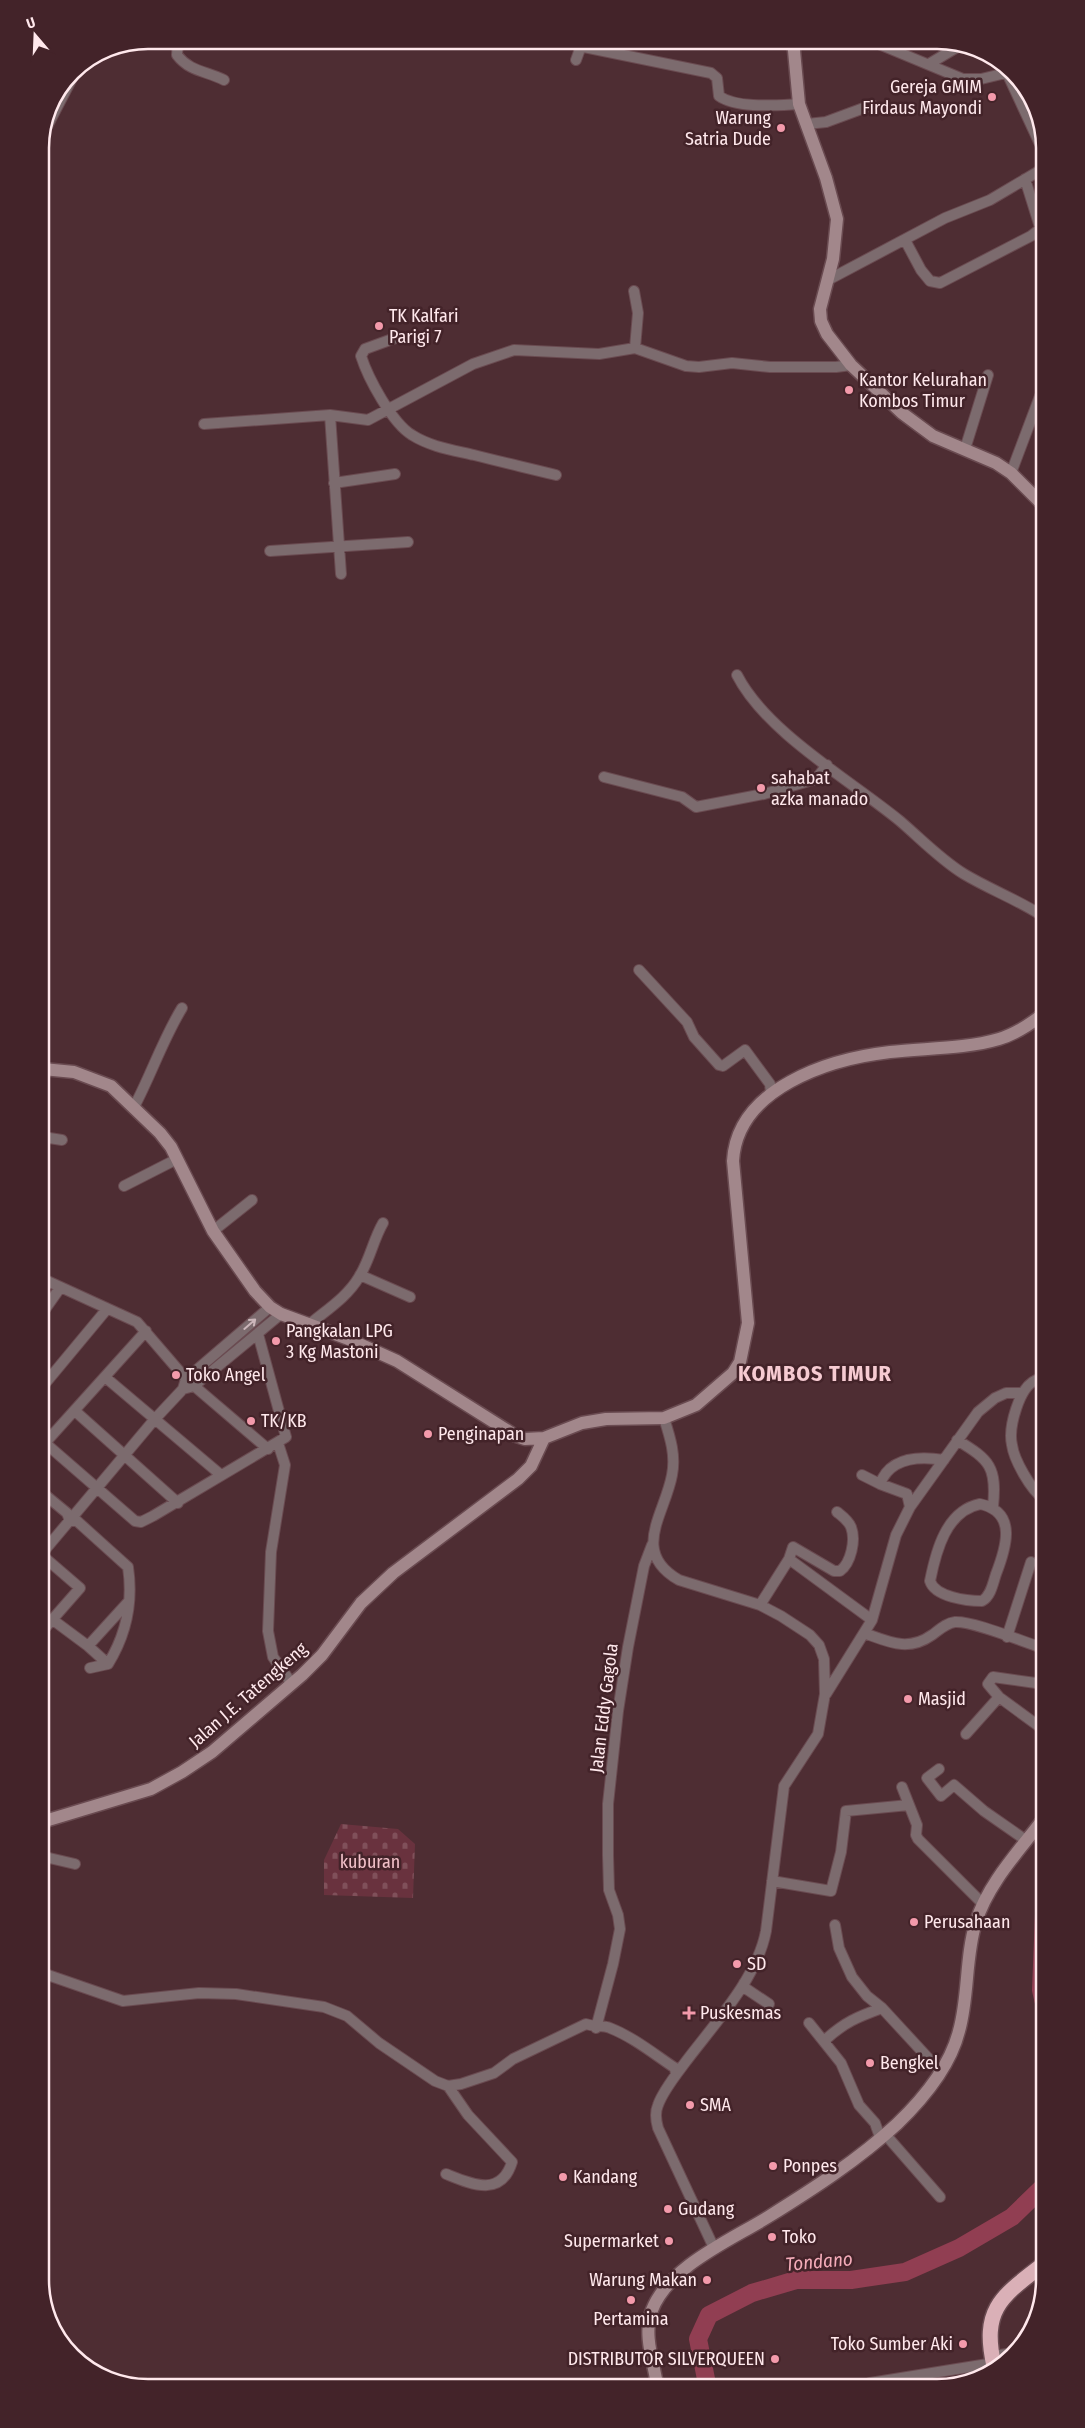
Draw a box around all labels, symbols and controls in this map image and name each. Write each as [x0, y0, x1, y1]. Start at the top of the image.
north arrow [10, 10, 60, 60]
text: U [24, 14, 38, 33]
place label: Gereja GMIM Firdaus Mayondi [862, 76, 982, 119]
marker: Gereja GMIM Firdaus Mayondi [986, 91, 998, 103]
place label: Warung Satria Dude [685, 107, 772, 150]
marker: Warung Satria Dude [775, 122, 787, 134]
place label: TK Kalfari Parigi 7 [389, 305, 459, 348]
marker: TK Kalfari Parigi 7 [373, 320, 385, 332]
place label: Kantor Kelurahan Kombos Timur [859, 369, 987, 412]
marker: Kantor Kelurahan Kombos Timur [843, 384, 855, 396]
place label: sahabat azka manado [771, 767, 868, 810]
marker: sahabat azka manado [755, 782, 767, 794]
one-way arrow [243, 1318, 256, 1330]
place label: Pangkalan LPG 3 Kg Mastoni [286, 1320, 393, 1363]
marker: Pangkalan LPG 3 Kg Mastoni [270, 1335, 282, 1347]
district label: KOMBOS TIMUR [738, 1360, 892, 1387]
place label: Toko Angel [186, 1364, 266, 1386]
marker: Toko Angel [170, 1369, 182, 1381]
place label: TK/KB [261, 1410, 307, 1432]
marker: TK/KB [245, 1415, 257, 1427]
place label: Penginapan [438, 1423, 524, 1445]
marker: Penginapan [422, 1428, 434, 1440]
street label: Jalan J.E. Tatengkeng [184, 1637, 312, 1752]
street label: Jalan Eddy Gagola [585, 1642, 623, 1774]
place label: Masjid [918, 1688, 966, 1710]
marker: Masjid [902, 1693, 914, 1705]
park label: kuburan [340, 1851, 400, 1873]
place label: Perusahaan [924, 1911, 1010, 1933]
marker: Perusahaan [908, 1916, 920, 1928]
place label: SD [747, 1953, 766, 1975]
marker: SD [731, 1958, 743, 1970]
place label: Puskesmas [700, 2002, 781, 2024]
marker: Puskesmas [682, 2006, 696, 2020]
place label: Bengkel [880, 2052, 939, 2074]
marker: Bengkel [864, 2057, 876, 2069]
place label: SMA [700, 2094, 732, 2116]
marker: SMA [684, 2099, 696, 2111]
place label: Ponpes [783, 2155, 837, 2177]
marker: Ponpes [767, 2160, 779, 2172]
place label: Kandang [573, 2166, 638, 2188]
marker: Kandang [557, 2171, 569, 2183]
place label: Gudang [678, 2198, 735, 2220]
marker: Gudang [662, 2203, 674, 2215]
place label: Toko [782, 2226, 817, 2248]
place label: Supermarket [564, 2230, 659, 2252]
marker: Toko [766, 2231, 778, 2243]
marker: Supermarket [663, 2235, 675, 2247]
water label: Tondano [784, 2247, 854, 2276]
place label: Warung Makan [589, 2269, 697, 2291]
marker: Warung Makan [701, 2274, 713, 2286]
marker: Pertamina [625, 2294, 637, 2306]
place label: Pertamina [593, 2308, 669, 2330]
place label: Toko Sumber Aki [831, 2333, 953, 2355]
marker: Toko Sumber Aki [957, 2338, 969, 2350]
place label: DISTRIBUTOR SILVERQUEEN [568, 2348, 765, 2370]
marker: DISTRIBUTOR SILVERQUEEN [769, 2353, 781, 2365]

